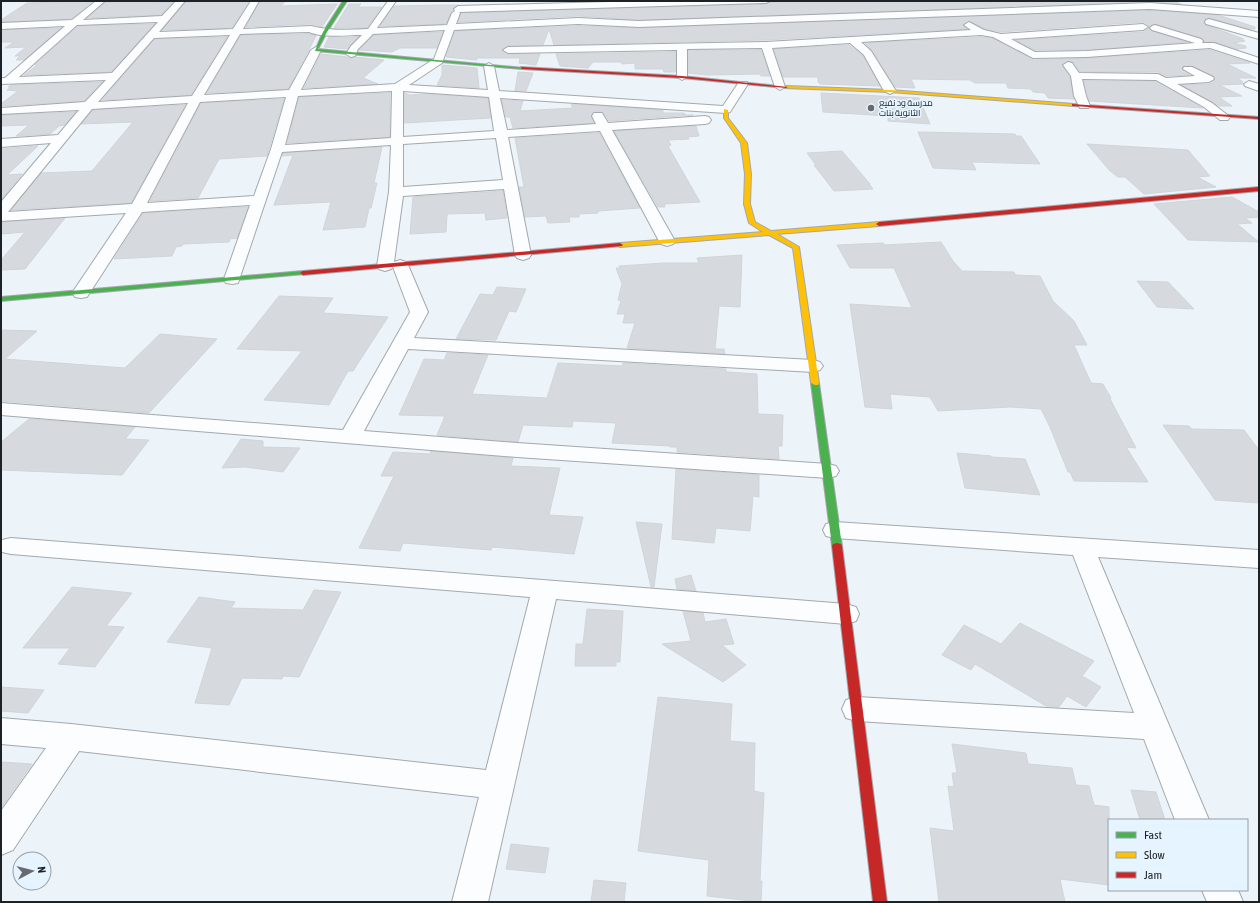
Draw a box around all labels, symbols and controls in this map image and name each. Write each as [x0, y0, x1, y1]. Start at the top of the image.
place label: مدرسة ود نفيع الثانوية بنات [879, 98, 933, 118]
marker: مدرسة ود نفيع الثانوية بنات [866, 103, 876, 113]
legend [1108, 819, 1248, 891]
text: Fast [1144, 828, 1162, 842]
text: Slow [1144, 848, 1165, 862]
north arrow [12, 851, 52, 891]
text: N [36, 866, 48, 874]
text: Jam [1144, 868, 1162, 882]

